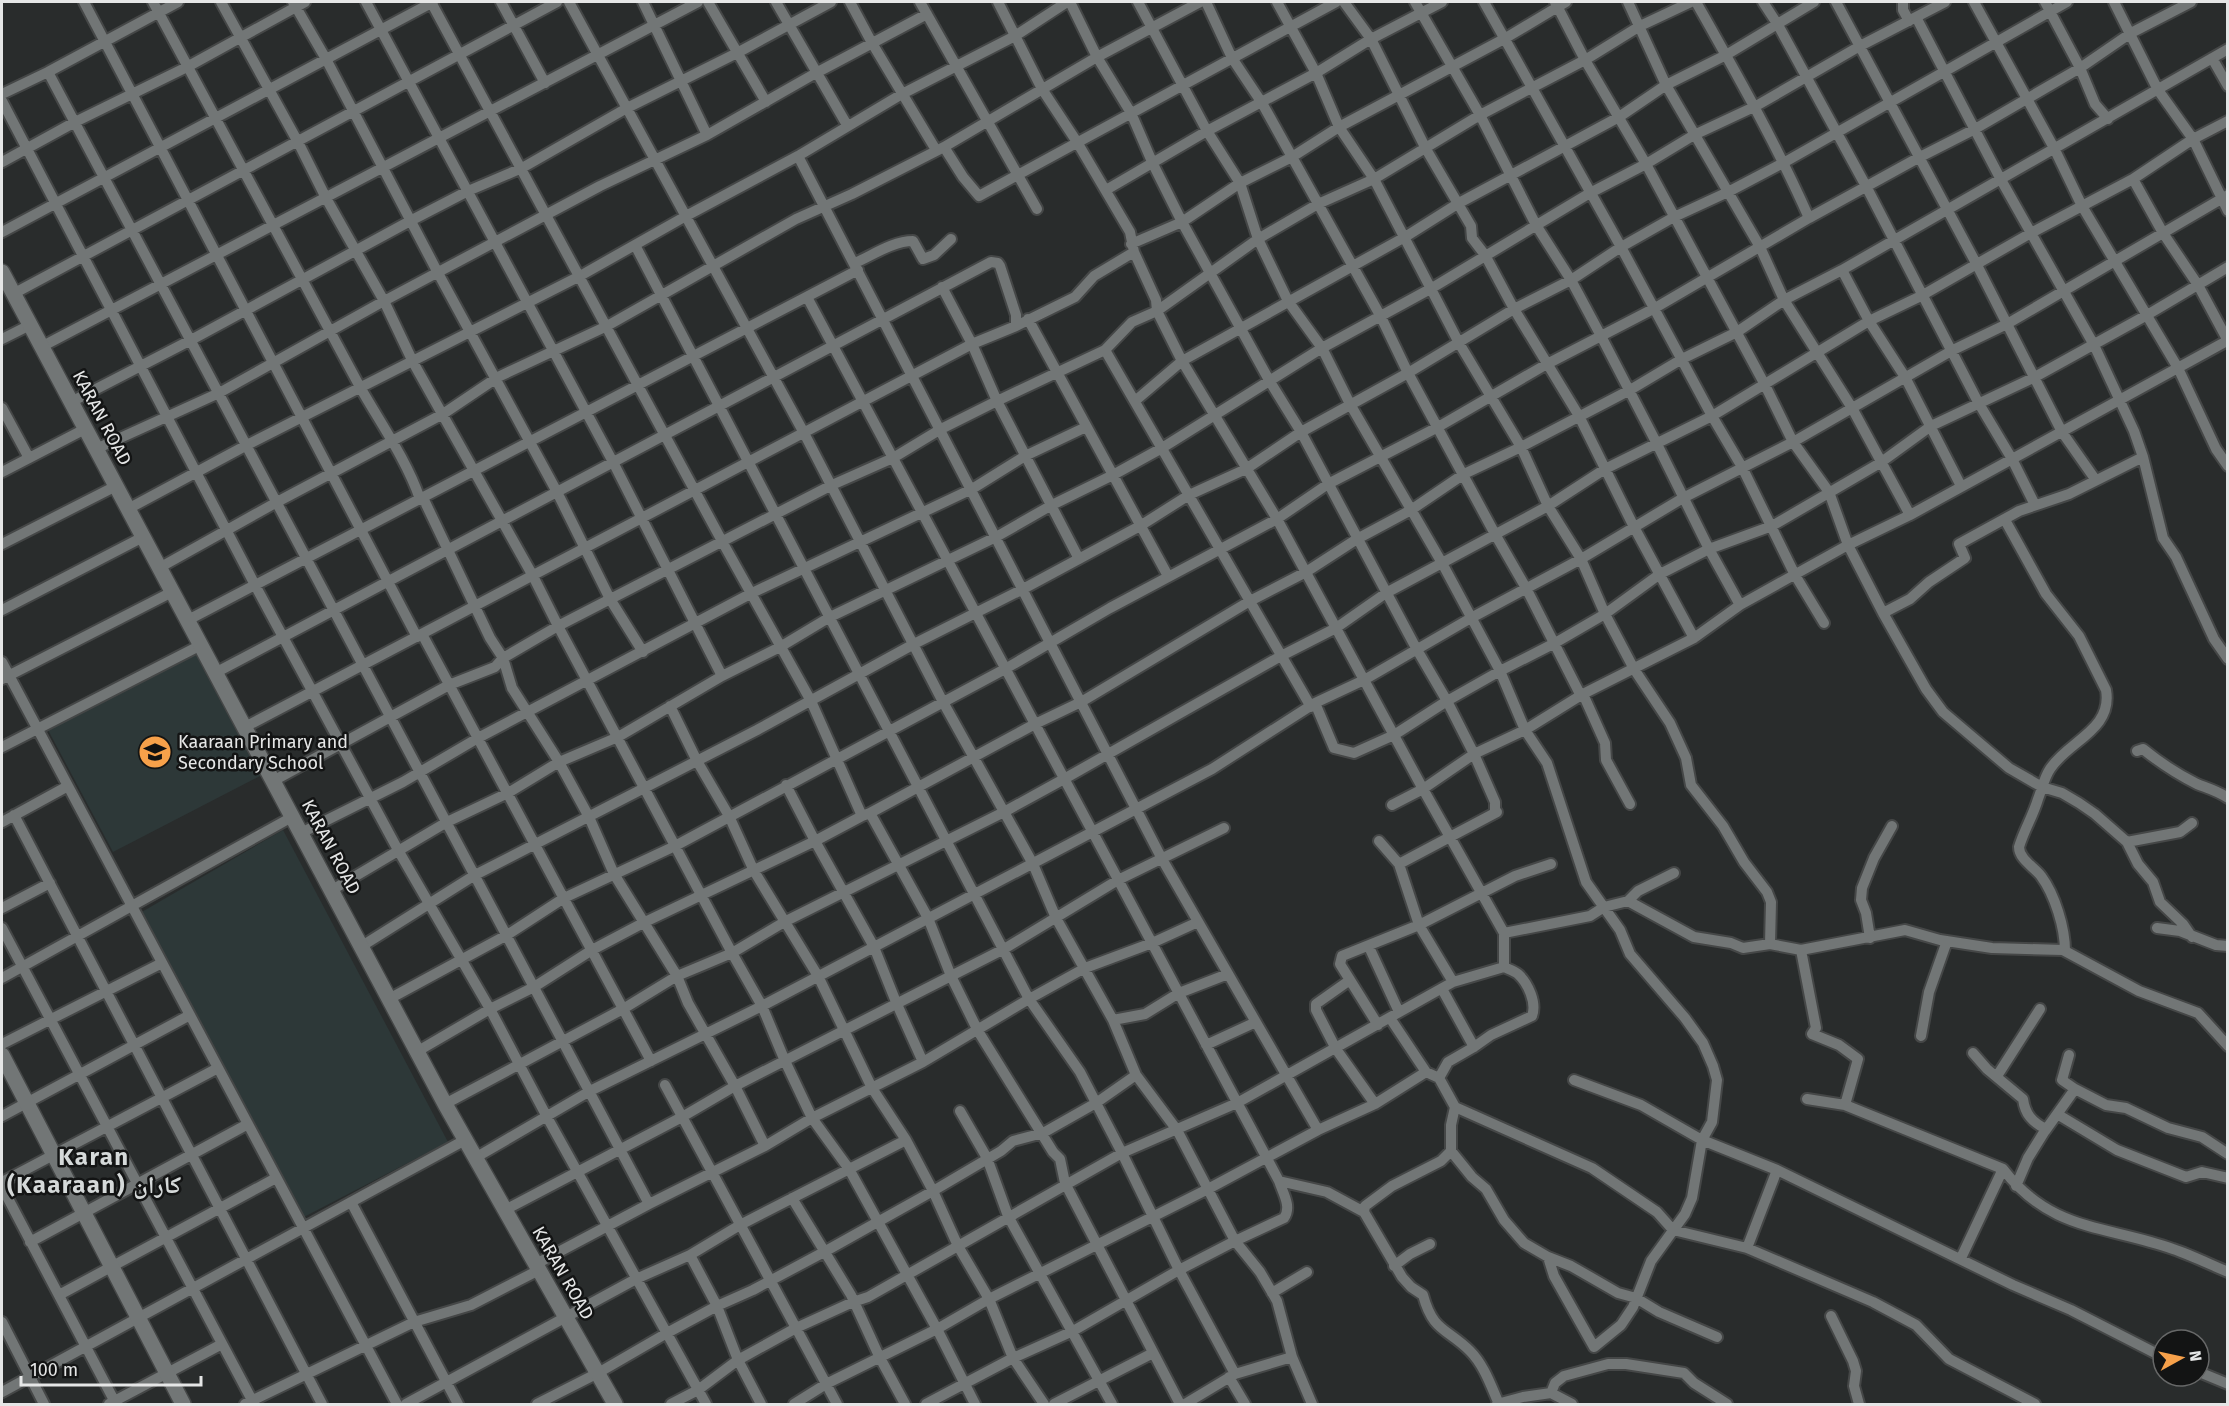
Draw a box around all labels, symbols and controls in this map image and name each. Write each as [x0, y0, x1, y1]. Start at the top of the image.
street label: KARAN ROAD [68, 367, 136, 469]
place label: Kaaraan Primary and Secondary School [178, 731, 348, 774]
school or university icon: Kaaraan Primary and Secondary School [137, 734, 173, 770]
street label: KARAN ROAD [297, 796, 365, 898]
district label: Karan (Kaaraan) كاران [7, 1143, 181, 1199]
street label: KARAN ROAD [527, 1222, 599, 1324]
north arrow [2151, 1328, 2211, 1388]
scale bar [21, 1349, 201, 1387]
text: N [2185, 1349, 2206, 1363]
text: 100 m [30, 1359, 78, 1381]

